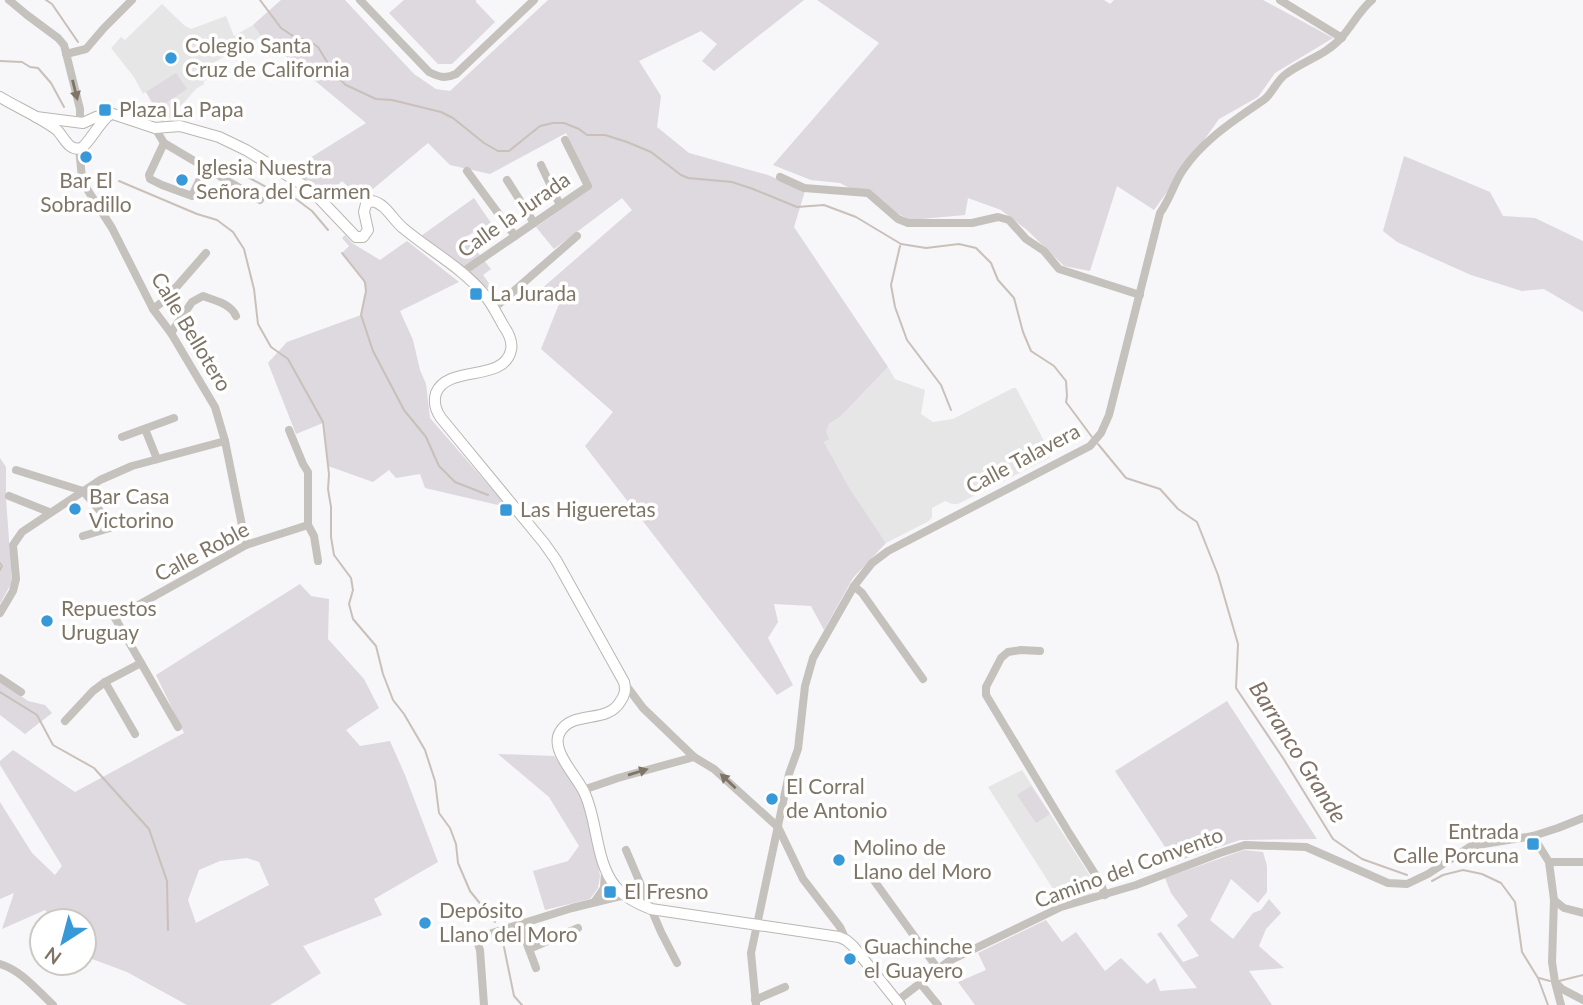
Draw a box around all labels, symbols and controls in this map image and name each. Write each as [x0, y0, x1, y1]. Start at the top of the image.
place label: Colegio Santa Cruz de California [185, 32, 350, 81]
marker: Colegio Santa Cruz de California [163, 50, 179, 66]
one-way arrow [70, 79, 81, 101]
place label: Plaza La Papa [119, 96, 244, 121]
marker: Plaza La Papa [97, 102, 113, 118]
marker: Bar El Sobradillo [78, 149, 94, 165]
place label: Iglesia Nuestra Señora del Carmen [196, 154, 371, 203]
street label: Calle la Jurada [452, 166, 574, 262]
place label: Bar El Sobradillo [40, 167, 132, 216]
marker: Iglesia Nuestra Señora del Carmen [174, 172, 190, 188]
street label: Calle Bellotero [147, 267, 238, 395]
place label: La Jurada [490, 280, 576, 305]
marker: La Jurada [468, 286, 484, 302]
street label: Calle Talavera [961, 417, 1084, 498]
place label: Bar Casa Victorino [89, 483, 174, 532]
place label: Las Higueretas [520, 496, 656, 521]
marker: Bar Casa Victorino [67, 501, 83, 517]
marker: Las Higueretas [498, 502, 514, 518]
street label: Calle Roble [150, 515, 253, 586]
place label: Repuestos Uruguay [61, 595, 157, 644]
marker: Repuestos Uruguay [39, 613, 55, 629]
water label: Barranco Grande [1244, 675, 1354, 828]
one-way arrow [628, 766, 649, 776]
one-way arrow [719, 773, 737, 789]
place label: El Corral de Antonio [786, 773, 887, 822]
marker: El Corral de Antonio [764, 791, 780, 807]
place label: Entrada Calle Porcuna [1393, 818, 1519, 867]
street label: Camino del Convento [1031, 821, 1226, 912]
place label: Molino de Llano del Moro [853, 834, 992, 883]
marker: Entrada Calle Porcuna [1525, 836, 1541, 852]
marker: Molino de Llano del Moro [831, 852, 847, 868]
place label: El Fresno [624, 878, 708, 903]
marker: El Fresno [602, 884, 618, 900]
place label: Depósito Llano del Moro [439, 897, 578, 946]
north arrow [28, 907, 98, 977]
marker: Depósito Llano del Moro [417, 915, 433, 931]
place label: Guachinche el Guayero [864, 933, 973, 982]
text: N [40, 943, 65, 970]
marker: Guachinche el Guayero [842, 951, 858, 967]

